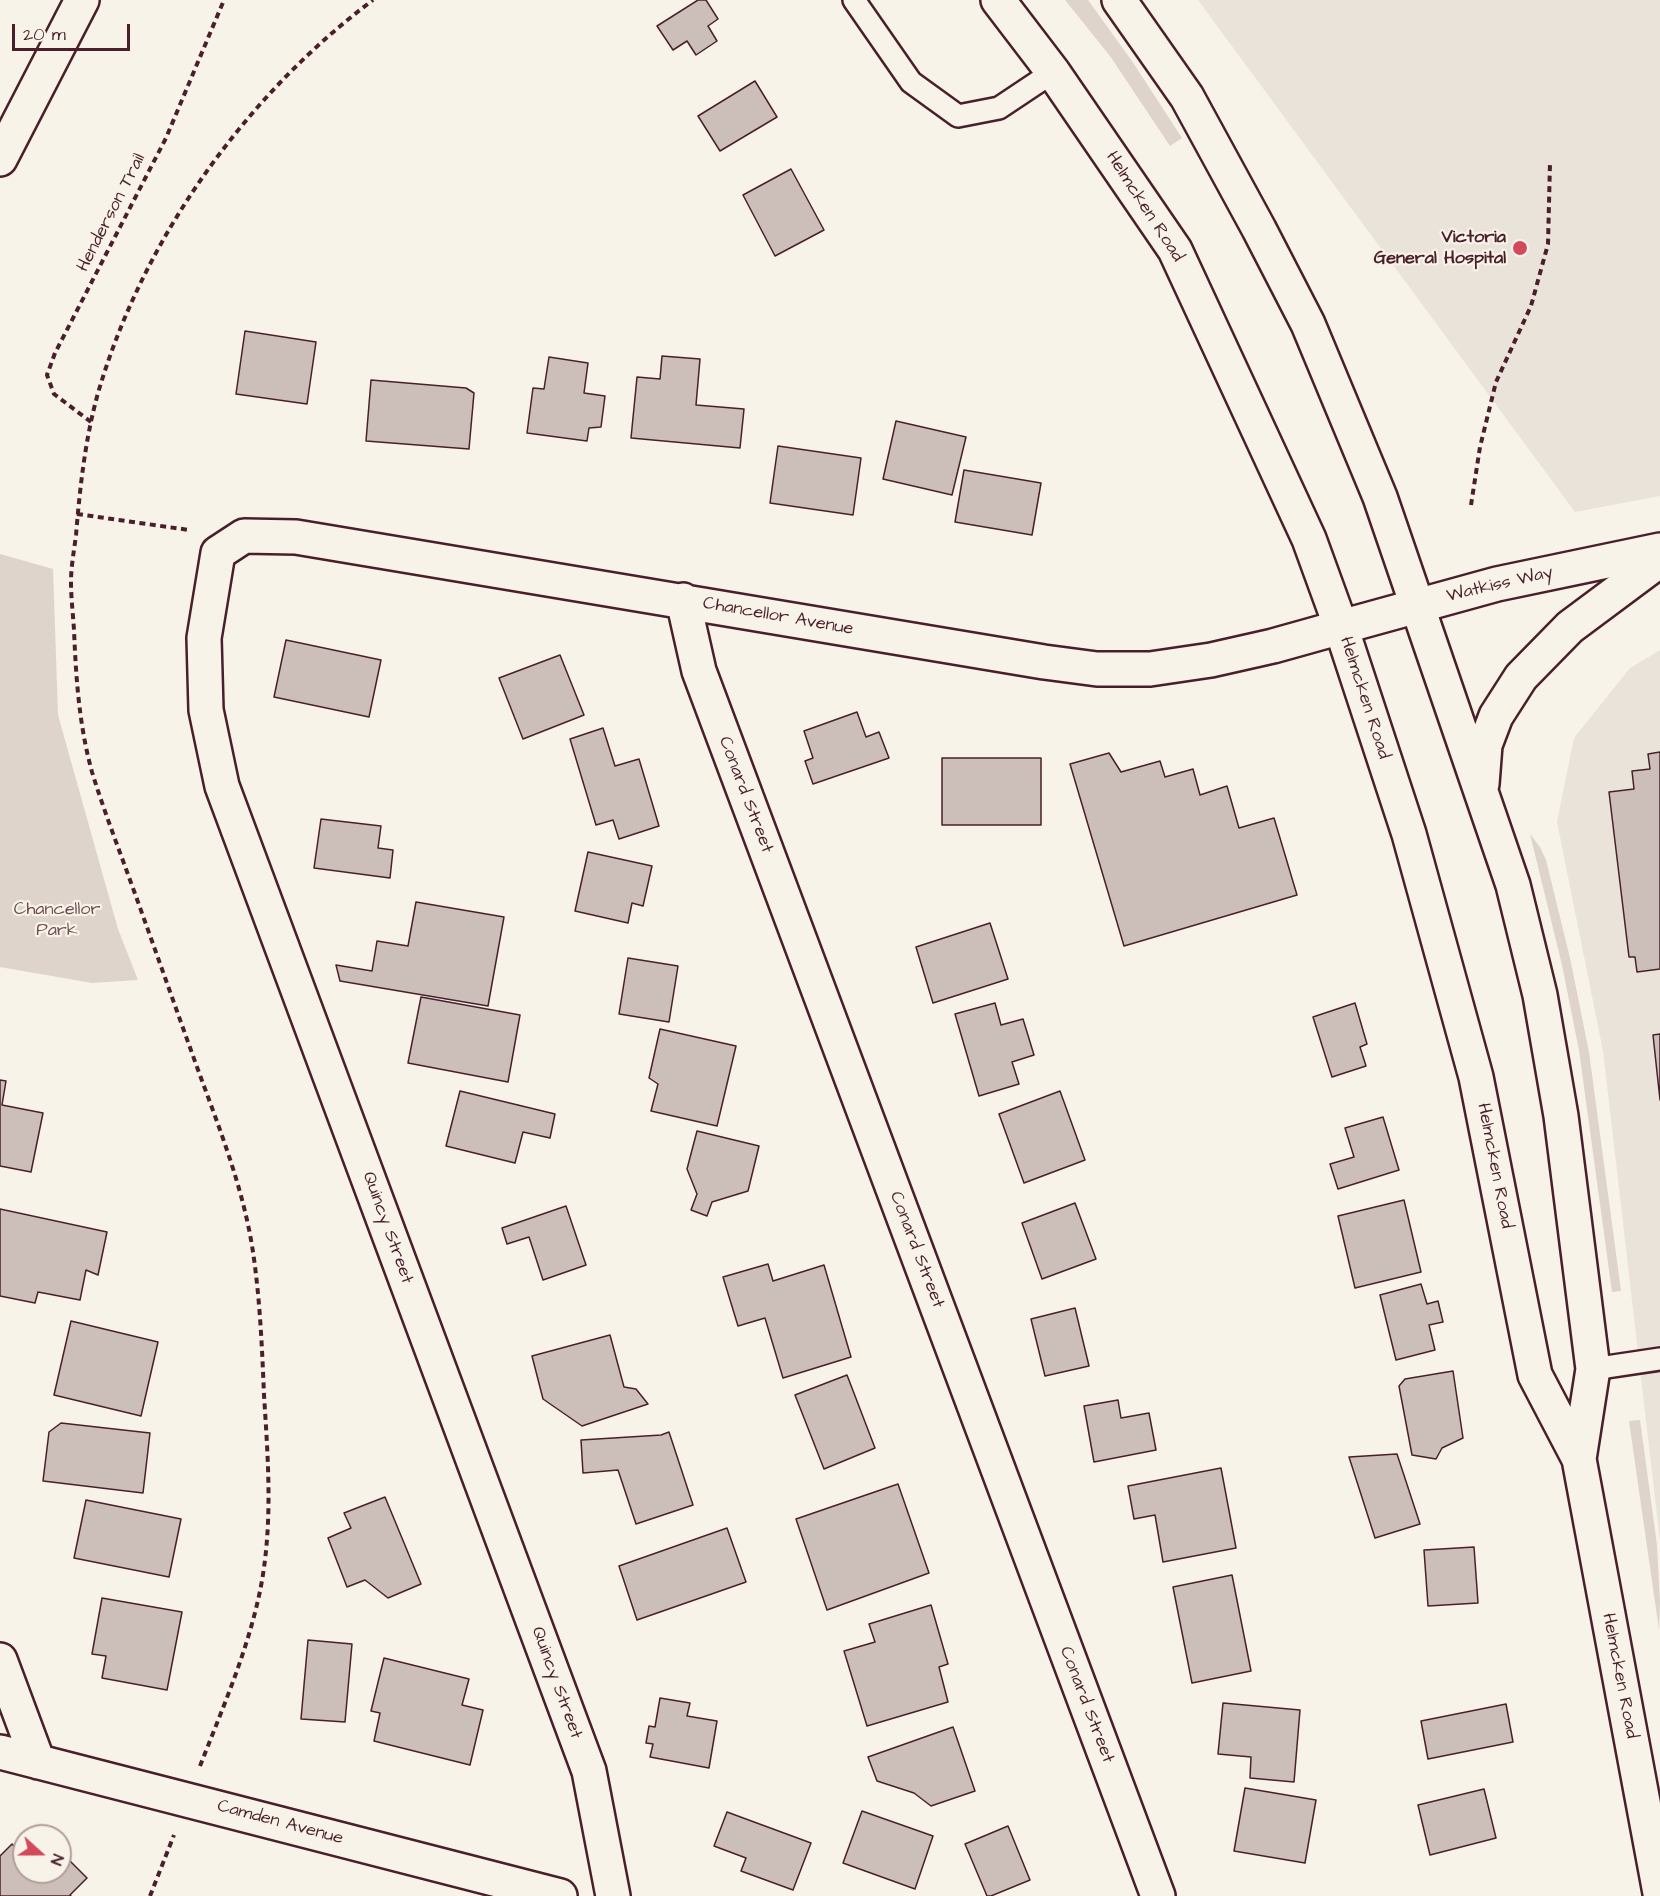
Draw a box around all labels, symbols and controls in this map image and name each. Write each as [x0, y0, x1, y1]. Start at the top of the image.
scale bar [15, 12, 134, 50]
text: 20 m [23, 22, 66, 47]
street label: Helmcken Road [1100, 148, 1188, 266]
street label: Henderson Trail [73, 150, 151, 276]
place label: Victoria General Hospital [1374, 227, 1506, 270]
marker: Victoria General Hospital [1511, 239, 1529, 257]
street label: Watkiss Way [1445, 562, 1555, 608]
street label: Chancellor Avenue [701, 593, 855, 641]
street label: Helmcken Road [1334, 634, 1394, 762]
street label: Conard Street [713, 734, 777, 856]
park label: Chancellor Park [14, 899, 100, 942]
street label: Helmcken Road [1471, 1102, 1517, 1230]
street label: Quincy Street [357, 1169, 417, 1287]
street label: Conard Street [884, 1189, 948, 1311]
street label: Helmcken Road [1596, 1612, 1642, 1740]
street label: Quincy Street [526, 1624, 586, 1742]
street label: Conard Street [1054, 1644, 1118, 1766]
street label: Camden Avenue [215, 1796, 345, 1850]
north arrow [12, 1824, 72, 1884]
text: N [45, 1851, 69, 1868]

